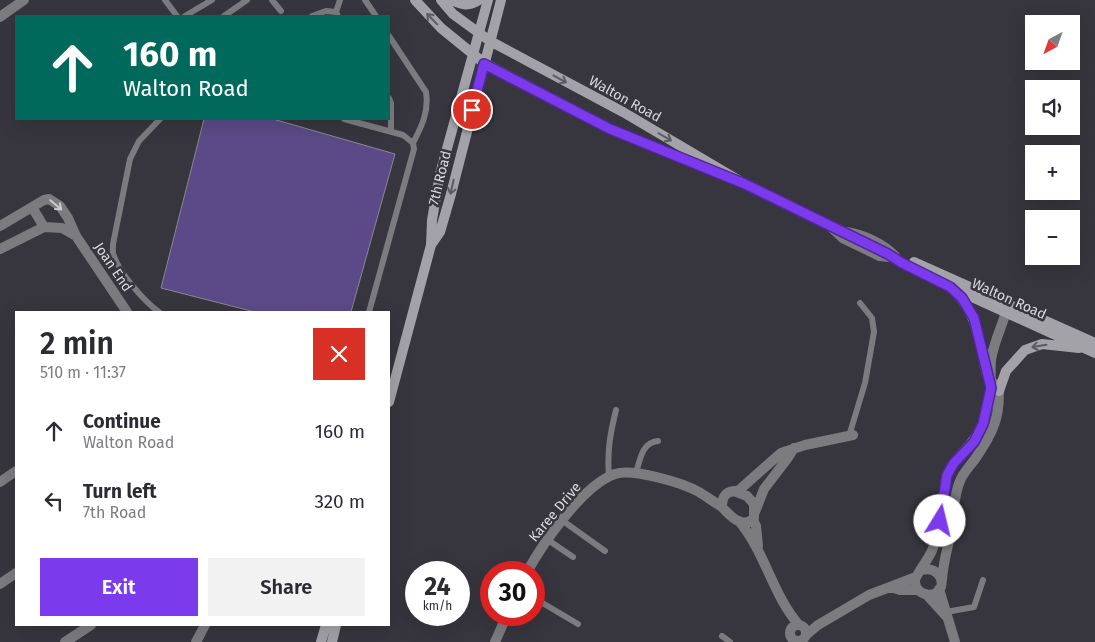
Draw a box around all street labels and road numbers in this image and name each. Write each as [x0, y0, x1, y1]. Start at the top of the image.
street label: Walton Road [586, 72, 664, 126]
street label: 7th Road [425, 149, 455, 207]
street label: Joan End [90, 239, 136, 295]
street label: Walton Road [969, 275, 1049, 323]
street label: Karee Drive [525, 479, 585, 545]

